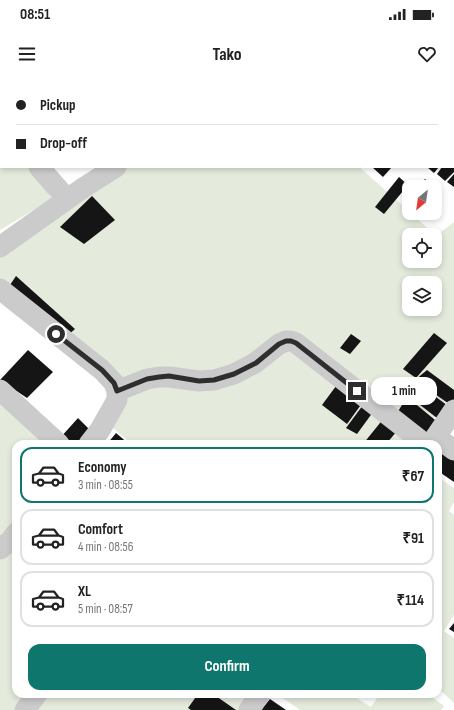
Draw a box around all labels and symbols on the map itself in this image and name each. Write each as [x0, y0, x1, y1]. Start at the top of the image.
north arrow [402, 180, 442, 220]
route start [47, 325, 65, 343]
callout: 1 min [371, 377, 437, 405]
route end [348, 382, 366, 400]

